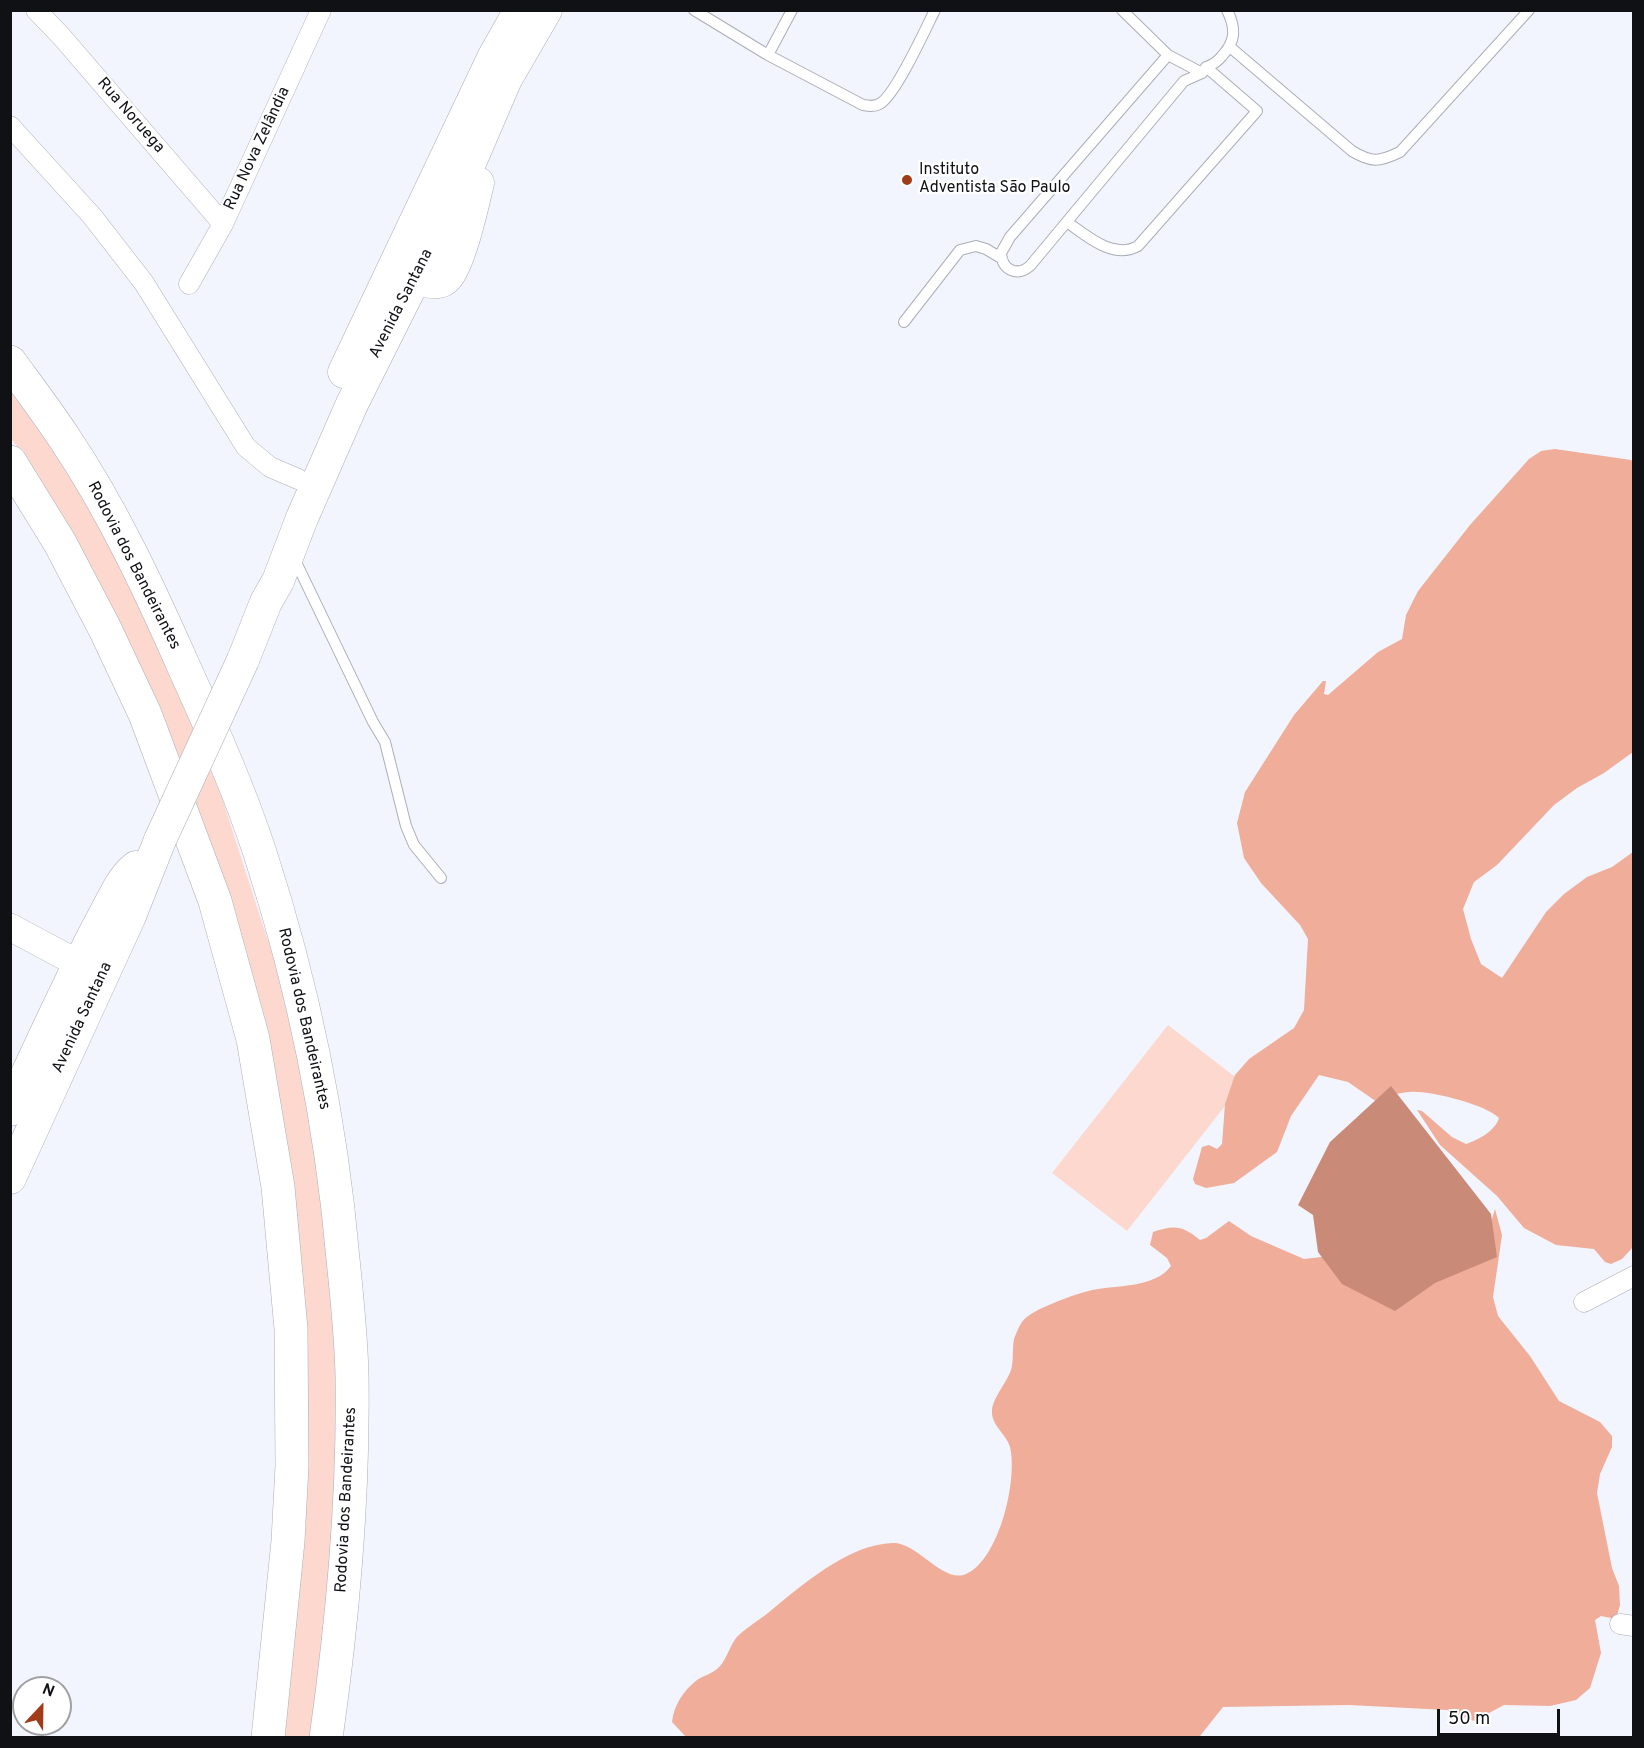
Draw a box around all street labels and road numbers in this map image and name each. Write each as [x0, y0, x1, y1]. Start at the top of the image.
street label: Rua Noruega [92, 74, 168, 158]
street label: Rua Nova Zelândia [221, 84, 295, 214]
street label: Avenida Santana [366, 246, 438, 362]
street label: Rodovia dos Bandeirantes [82, 479, 184, 653]
street label: Rodovia dos Bandeirantes [273, 926, 333, 1112]
street label: Avenida Santana [49, 959, 117, 1077]
street label: Rodovia dos Bandeirantes [333, 1407, 361, 1593]

